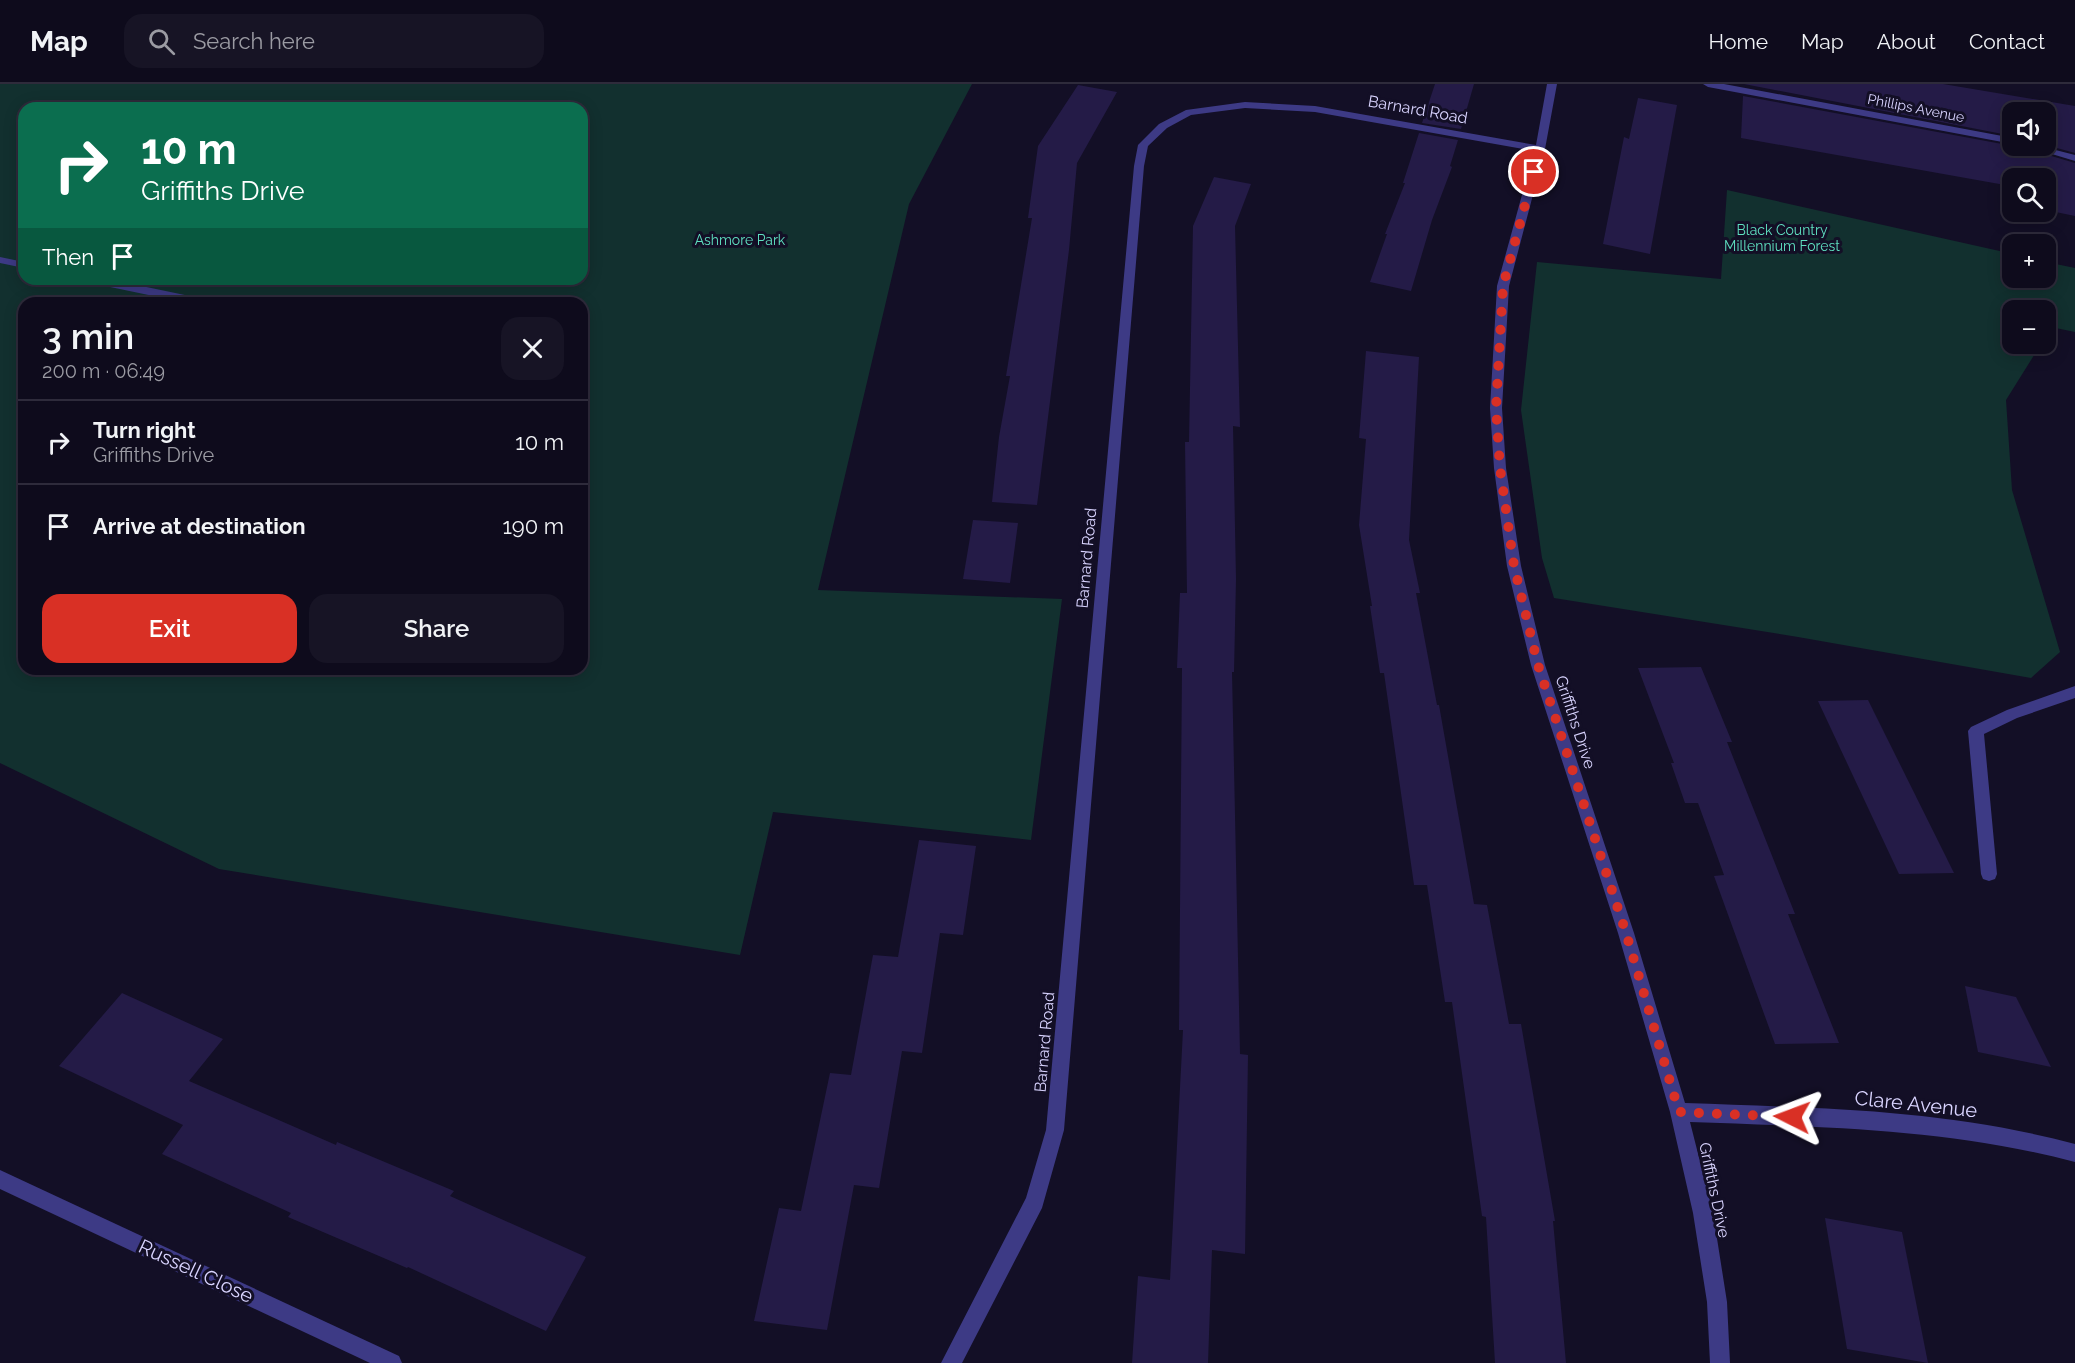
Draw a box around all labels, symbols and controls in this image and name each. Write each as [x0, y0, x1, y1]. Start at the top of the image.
search box [124, 14, 544, 68]
text: Map [30, 25, 88, 58]
icon: search [145, 25, 178, 58]
text: Search here [193, 28, 315, 54]
text: Home [1709, 29, 1768, 54]
text: Map [1801, 29, 1844, 54]
text: About [1877, 29, 1936, 54]
text: Contact [1969, 29, 2045, 54]
street label: Barnard Road [1367, 91, 1469, 128]
street label: Phillips Avenue [1866, 91, 1966, 125]
map controls [2002, 102, 2056, 354]
button: sound [2002, 102, 2056, 156]
text: 10 m [141, 125, 237, 174]
icon: right [42, 126, 120, 204]
pin [1508, 146, 1559, 197]
icon: arrive [1517, 155, 1550, 188]
button: search [2002, 168, 2056, 222]
text: Griffiths Drive [141, 175, 305, 206]
park label: Black Country Millennium Forest [1724, 222, 1840, 254]
park label: Ashmore Park [695, 232, 786, 248]
button: + [2002, 234, 2056, 288]
icon: arrive [106, 240, 139, 273]
text: Then [42, 244, 94, 270]
button: − [2002, 300, 2056, 354]
text: 3 min [42, 315, 134, 357]
button: close [501, 317, 564, 380]
text: 200 m · 06:49 [42, 359, 165, 383]
text: Turn right [93, 417, 196, 443]
icon: right [42, 426, 75, 459]
text: 10 m [515, 429, 564, 455]
text: Griffiths Drive [93, 443, 214, 467]
street label: Barnard Road [1073, 507, 1100, 609]
icon: arrive [42, 510, 75, 543]
text: Arrive at destination [93, 513, 306, 539]
text: 190 m [502, 513, 564, 539]
button: Exit [42, 594, 297, 663]
button: Share [309, 594, 564, 663]
street label: Griffiths Drive [1552, 673, 1600, 771]
street label: Barnard Road [1031, 991, 1058, 1093]
position arrow [1760, 1085, 1824, 1149]
street label: Clare Avenue [1853, 1086, 1979, 1122]
street label: Griffiths Drive [1695, 1141, 1734, 1240]
street label: Russell Close [135, 1234, 257, 1308]

